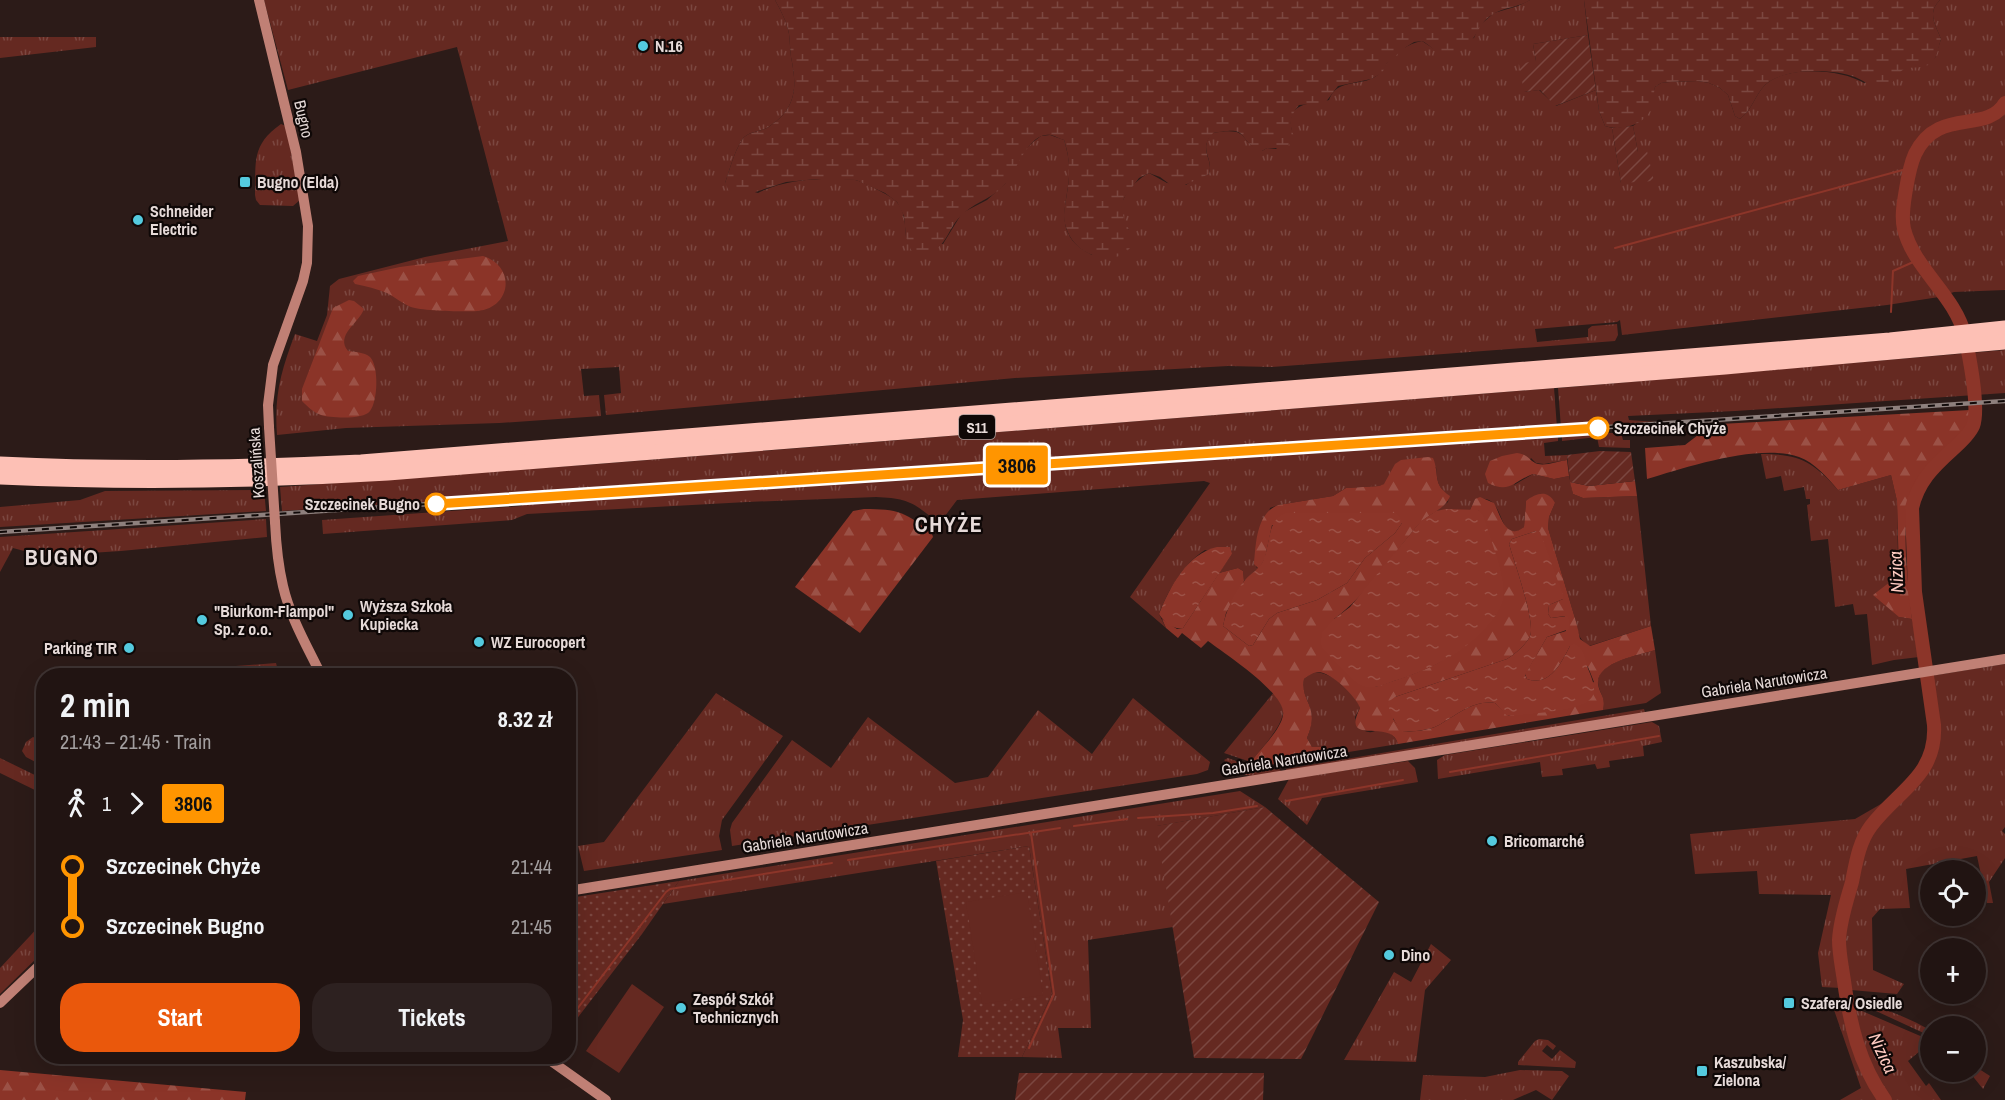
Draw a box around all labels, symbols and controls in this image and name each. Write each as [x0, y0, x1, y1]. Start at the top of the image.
place label: N.16 [655, 35, 683, 57]
marker: N.16 [636, 39, 650, 53]
street label: Bugno [289, 98, 319, 140]
place label: Bugno (Elda) [257, 171, 339, 193]
marker: Bugno (Elda) [238, 175, 252, 189]
place label: Schneider Electric [150, 200, 214, 240]
marker: Schneider Electric [131, 213, 145, 227]
road number: S11 [959, 415, 995, 439]
marker: Szczecinek Chyże [1587, 417, 1609, 439]
place label: Szczecinek Chyże [1614, 417, 1726, 439]
street label: Koszalińska [243, 426, 269, 499]
line badge: 3806 [975, 446, 1059, 484]
text: 3806 [998, 451, 1036, 480]
place label: Szczecinek Bugno [305, 493, 420, 515]
marker: Szczecinek Bugno [425, 493, 447, 515]
district label: CHYŻE [915, 509, 983, 539]
district label: BUGNO [25, 542, 99, 572]
water label: Nizica [1882, 550, 1910, 594]
place label: Wyższa Szkoła Kupiecka [360, 595, 453, 635]
place label: "Biurkom-Flampol" Sp. z o.o. [214, 600, 334, 640]
marker: Wyższa Szkoła Kupiecka [341, 608, 355, 622]
marker: "Biurkom-Flampol" Sp. z o.o. [195, 613, 209, 627]
place label: WZ Eurocopert [491, 631, 586, 653]
marker: WZ Eurocopert [472, 635, 486, 649]
place label: Parking TIR [44, 637, 118, 659]
marker: Parking TIR [122, 641, 136, 655]
street label: Gabriela Narutowicza [1700, 661, 1829, 703]
text: 2 min [60, 683, 131, 727]
text: 8.32 zł [498, 704, 552, 734]
text: 21:43 – 21:45 · Train [60, 728, 211, 755]
street label: Gabriela Narutowicza [1220, 739, 1349, 781]
icon: walk [60, 787, 93, 820]
icon: forward [120, 787, 153, 820]
text: 3806 [174, 789, 212, 818]
text: 1 [102, 790, 111, 817]
street label: Gabriela Narutowicza [741, 816, 870, 858]
place label: Bricomarché [1504, 830, 1584, 852]
marker: Bricomarché [1485, 834, 1499, 848]
text: Szczecinek Chyże [106, 851, 260, 881]
text: 21:44 [511, 853, 552, 880]
map controls [1920, 860, 1986, 1082]
button: locate [1920, 860, 1986, 926]
text: Szczecinek Bugno [106, 911, 264, 941]
text: 21:45 [511, 913, 552, 940]
button: + [1920, 938, 1986, 1004]
place label: Dino [1401, 944, 1430, 966]
marker: Dino [1382, 948, 1396, 962]
button: Start [60, 983, 300, 1052]
button: Tickets [312, 983, 552, 1052]
place label: Zespół Szkół Technicznych [693, 988, 779, 1028]
place label: Szafera/ Osiedle [1801, 992, 1902, 1014]
marker: Szafera/ Osiedle [1782, 996, 1796, 1010]
marker: Zespół Szkół Technicznych [674, 1001, 688, 1015]
button: − [1920, 1016, 1986, 1082]
water label: Nizica [1863, 1029, 1903, 1077]
place label: Kaszubska/ Zielona [1714, 1051, 1787, 1091]
marker: Kaszubska/ Zielona [1695, 1064, 1709, 1078]

